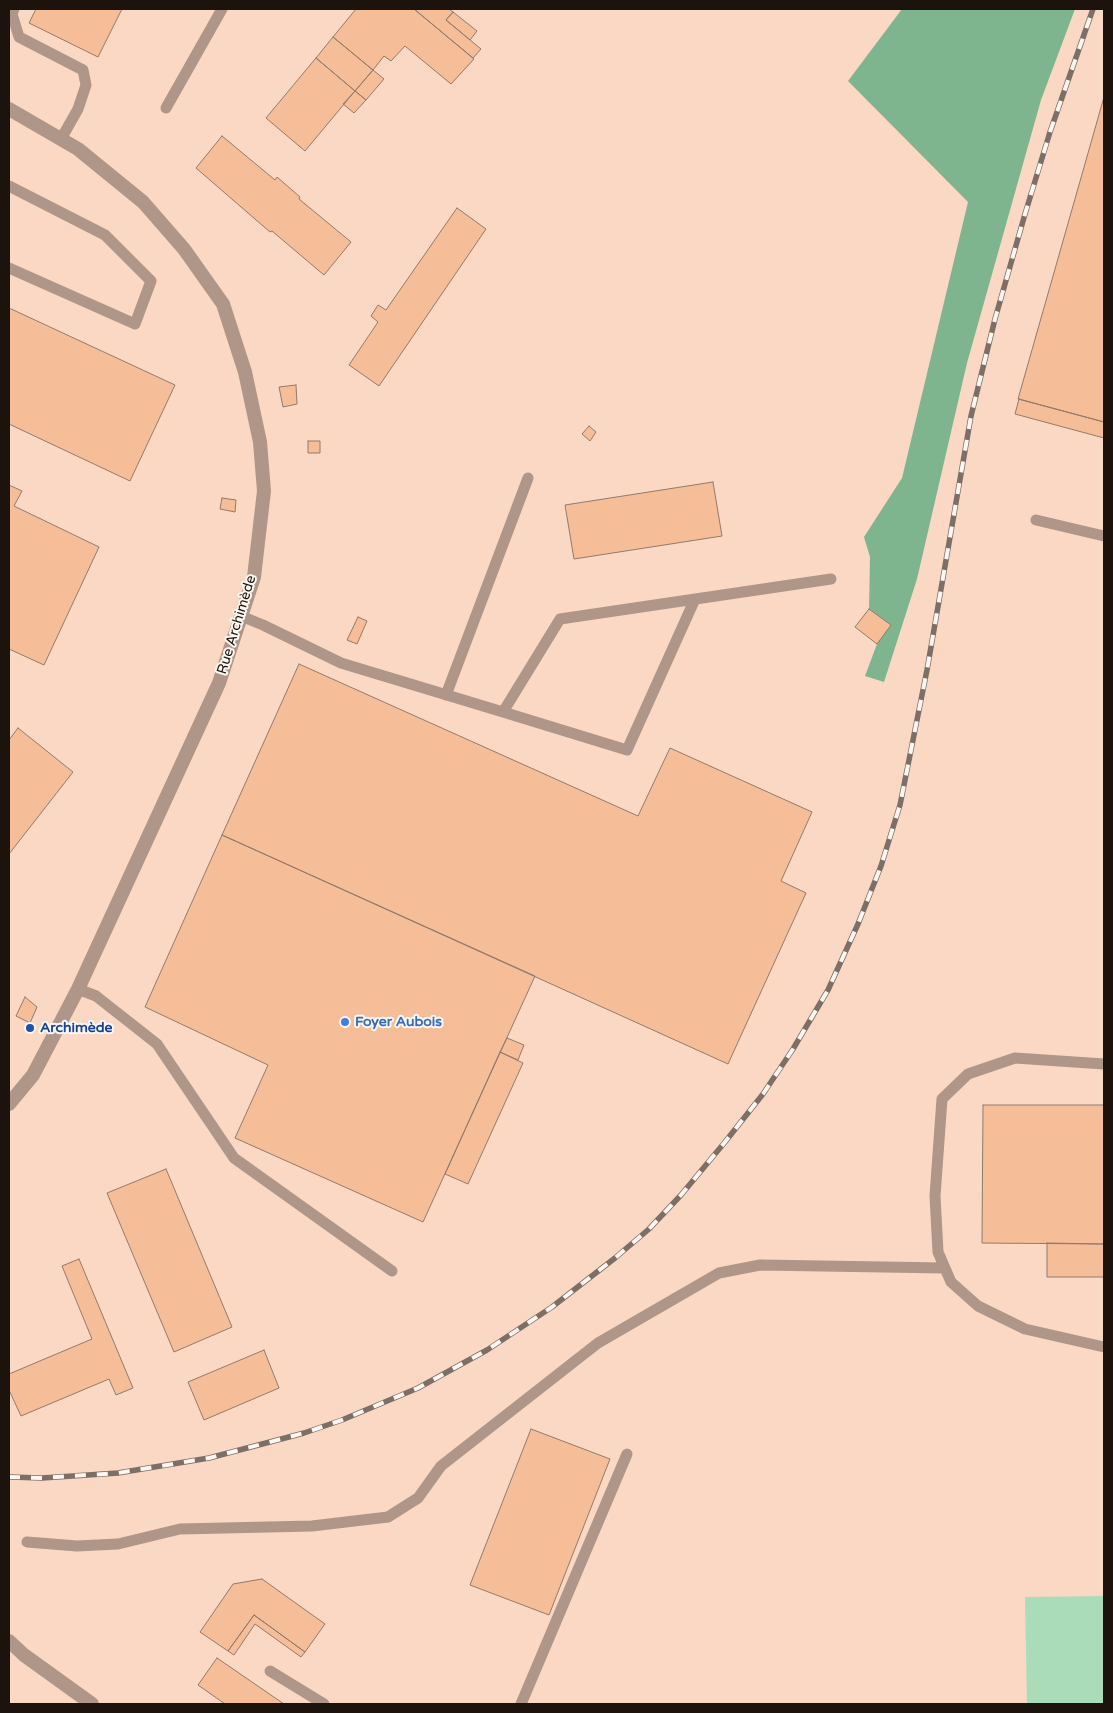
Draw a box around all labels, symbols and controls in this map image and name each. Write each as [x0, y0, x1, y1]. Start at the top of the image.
street label: Rue Archimède [214, 573, 260, 677]
place label: Foyer Aubois [355, 1014, 442, 1030]
marker: Foyer Aubois [339, 1016, 351, 1028]
place label: Archimède [40, 1020, 113, 1036]
marker: Archimède [24, 1022, 36, 1034]

